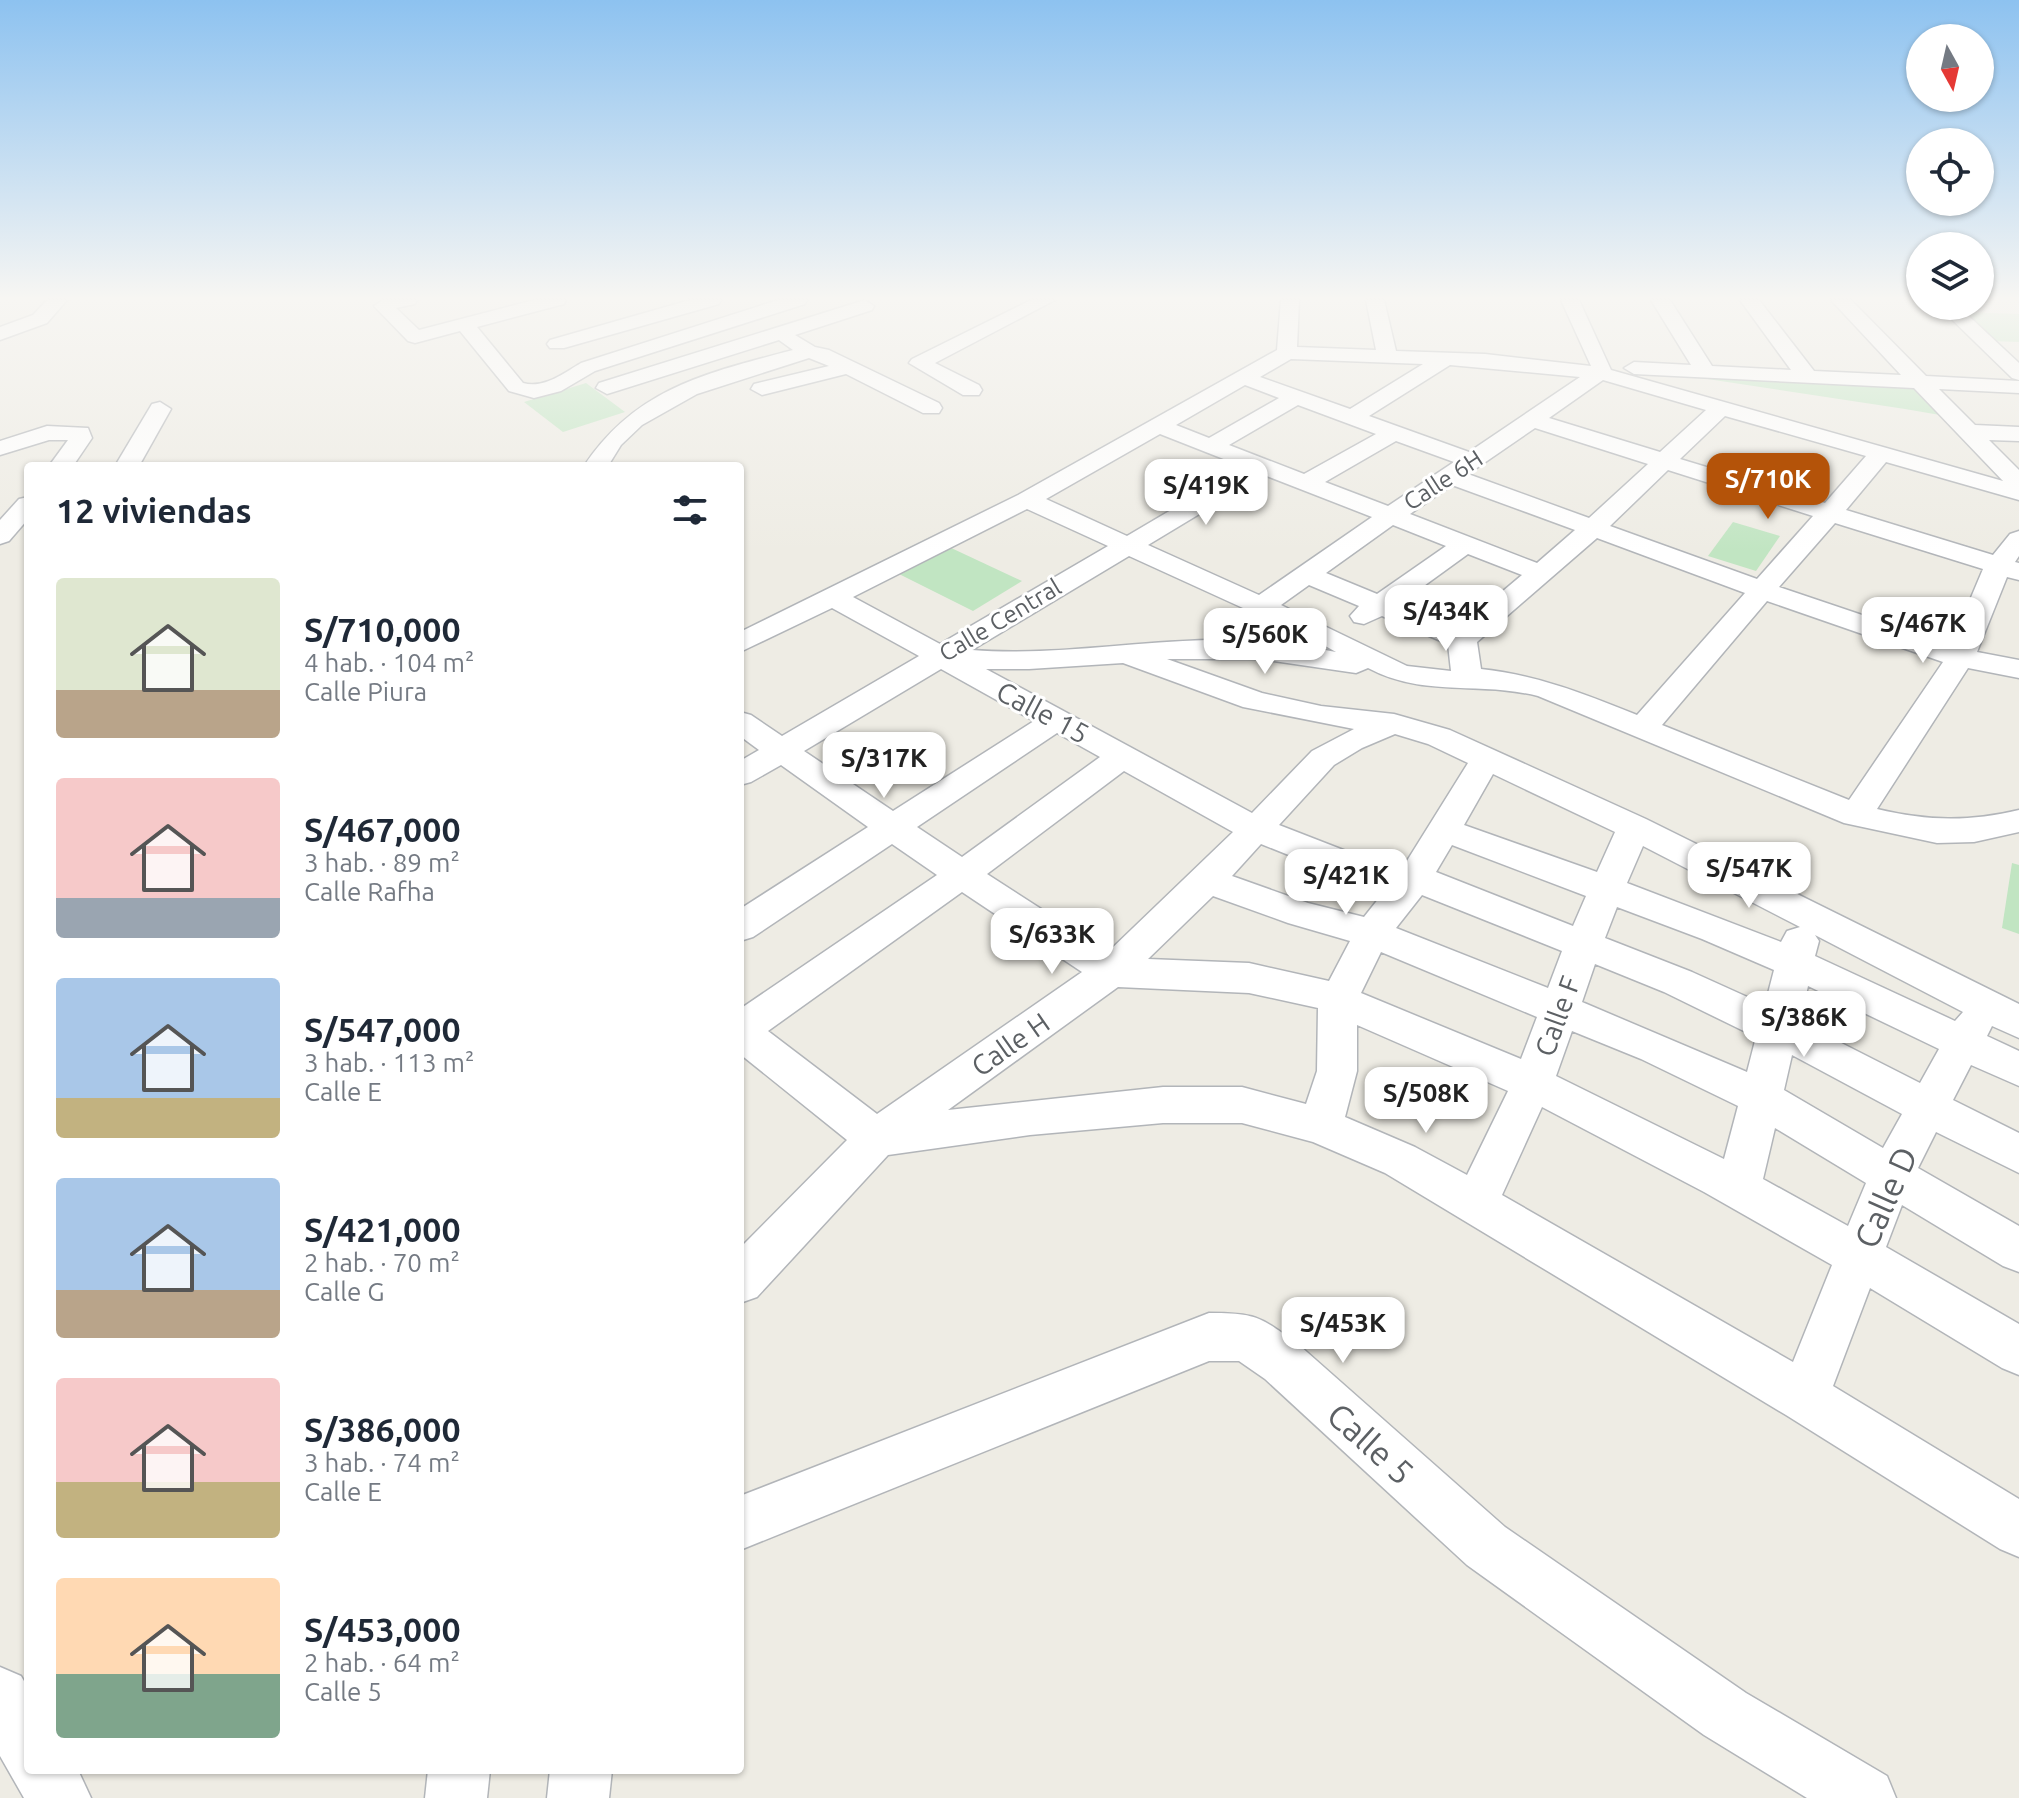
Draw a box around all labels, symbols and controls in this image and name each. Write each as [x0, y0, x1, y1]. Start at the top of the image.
north arrow [1906, 24, 1994, 112]
map controls [1906, 24, 1994, 320]
button: locate [1906, 128, 1994, 216]
button: layers [1906, 232, 1994, 320]
street label: Calle 6H [1398, 445, 1488, 515]
pin: S/710K [1703, 453, 1833, 521]
pin: S/419K [1141, 459, 1271, 527]
text: S/710K [1725, 464, 1811, 493]
text: S/419K [1163, 470, 1249, 499]
icon: filters [668, 488, 712, 532]
text: 12 viviendas [56, 491, 252, 529]
street label: Calle Central [934, 573, 1066, 667]
pin: S/434K [1381, 585, 1511, 653]
text: S/434K [1403, 596, 1489, 625]
pin: S/467K [1858, 597, 1988, 665]
pin: S/560K [1200, 608, 1330, 676]
text: S/467K [1880, 608, 1966, 637]
icon: home [120, 610, 216, 706]
text: S/710,000 [304, 610, 461, 648]
text: S/560K [1222, 619, 1308, 648]
text: 4 hab. · 104 m² [304, 648, 474, 677]
street label: Calle 15 [992, 675, 1094, 749]
text: Calle Piura [304, 677, 427, 706]
pin: S/317K [819, 732, 949, 800]
text: S/317K [841, 743, 927, 772]
icon: home [120, 810, 216, 906]
text: S/467,000 [304, 810, 461, 848]
pin: S/547K [1684, 842, 1814, 910]
text: 3 hab. · 89 m² [304, 848, 460, 877]
pin: S/421K [1281, 849, 1411, 917]
text: S/547K [1706, 853, 1792, 882]
text: S/421K [1303, 860, 1389, 889]
text: Calle Rafha [304, 877, 435, 906]
pin: S/633K [987, 908, 1117, 976]
text: S/633K [1009, 919, 1095, 948]
street label: Calle F [1528, 972, 1586, 1060]
pin: S/386K [1739, 991, 1869, 1059]
text: S/386K [1761, 1002, 1847, 1031]
street label: Calle H [965, 1006, 1055, 1082]
icon: home [120, 1010, 216, 1106]
text: S/547,000 [304, 1010, 461, 1048]
text: 3 hab. · 113 m² [304, 1048, 474, 1077]
pin: S/508K [1361, 1067, 1491, 1135]
text: Calle E [304, 1077, 382, 1106]
text: S/508K [1383, 1078, 1469, 1107]
street label: Calle D [1846, 1141, 1924, 1253]
icon: home [120, 1210, 216, 1306]
text: S/421,000 [304, 1210, 461, 1248]
text: 2 hab. · 70 m² [304, 1248, 460, 1277]
text: Calle G [304, 1277, 385, 1306]
pin: S/453K [1278, 1297, 1408, 1365]
text: S/453K [1300, 1308, 1386, 1337]
street label: Calle 5 [1320, 1395, 1422, 1491]
icon: home [120, 1410, 216, 1506]
text: S/386,000 [304, 1410, 461, 1448]
text: 3 hab. · 74 m² [304, 1448, 460, 1477]
text: Calle E [304, 1477, 382, 1506]
icon: home [120, 1610, 216, 1706]
text: S/453,000 [304, 1610, 461, 1648]
text: 2 hab. · 64 m² [304, 1648, 460, 1677]
text: Calle 5 [304, 1677, 382, 1706]

